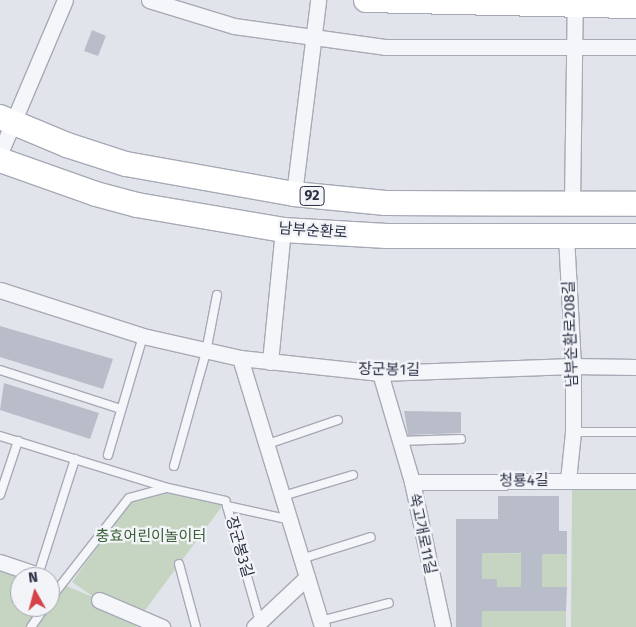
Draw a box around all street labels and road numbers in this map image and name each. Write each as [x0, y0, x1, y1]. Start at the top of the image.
road number: 92 [300, 185, 324, 208]
street label: 남부순환로 [278, 220, 348, 242]
street label: 남부순환로208길 [560, 280, 582, 388]
street label: 장군봉1길 [358, 360, 420, 380]
street label: 청룡4길 [499, 472, 549, 490]
street label: 쑥고개로11길 [405, 492, 439, 576]
street label: 장군봉3길 [222, 514, 256, 580]

